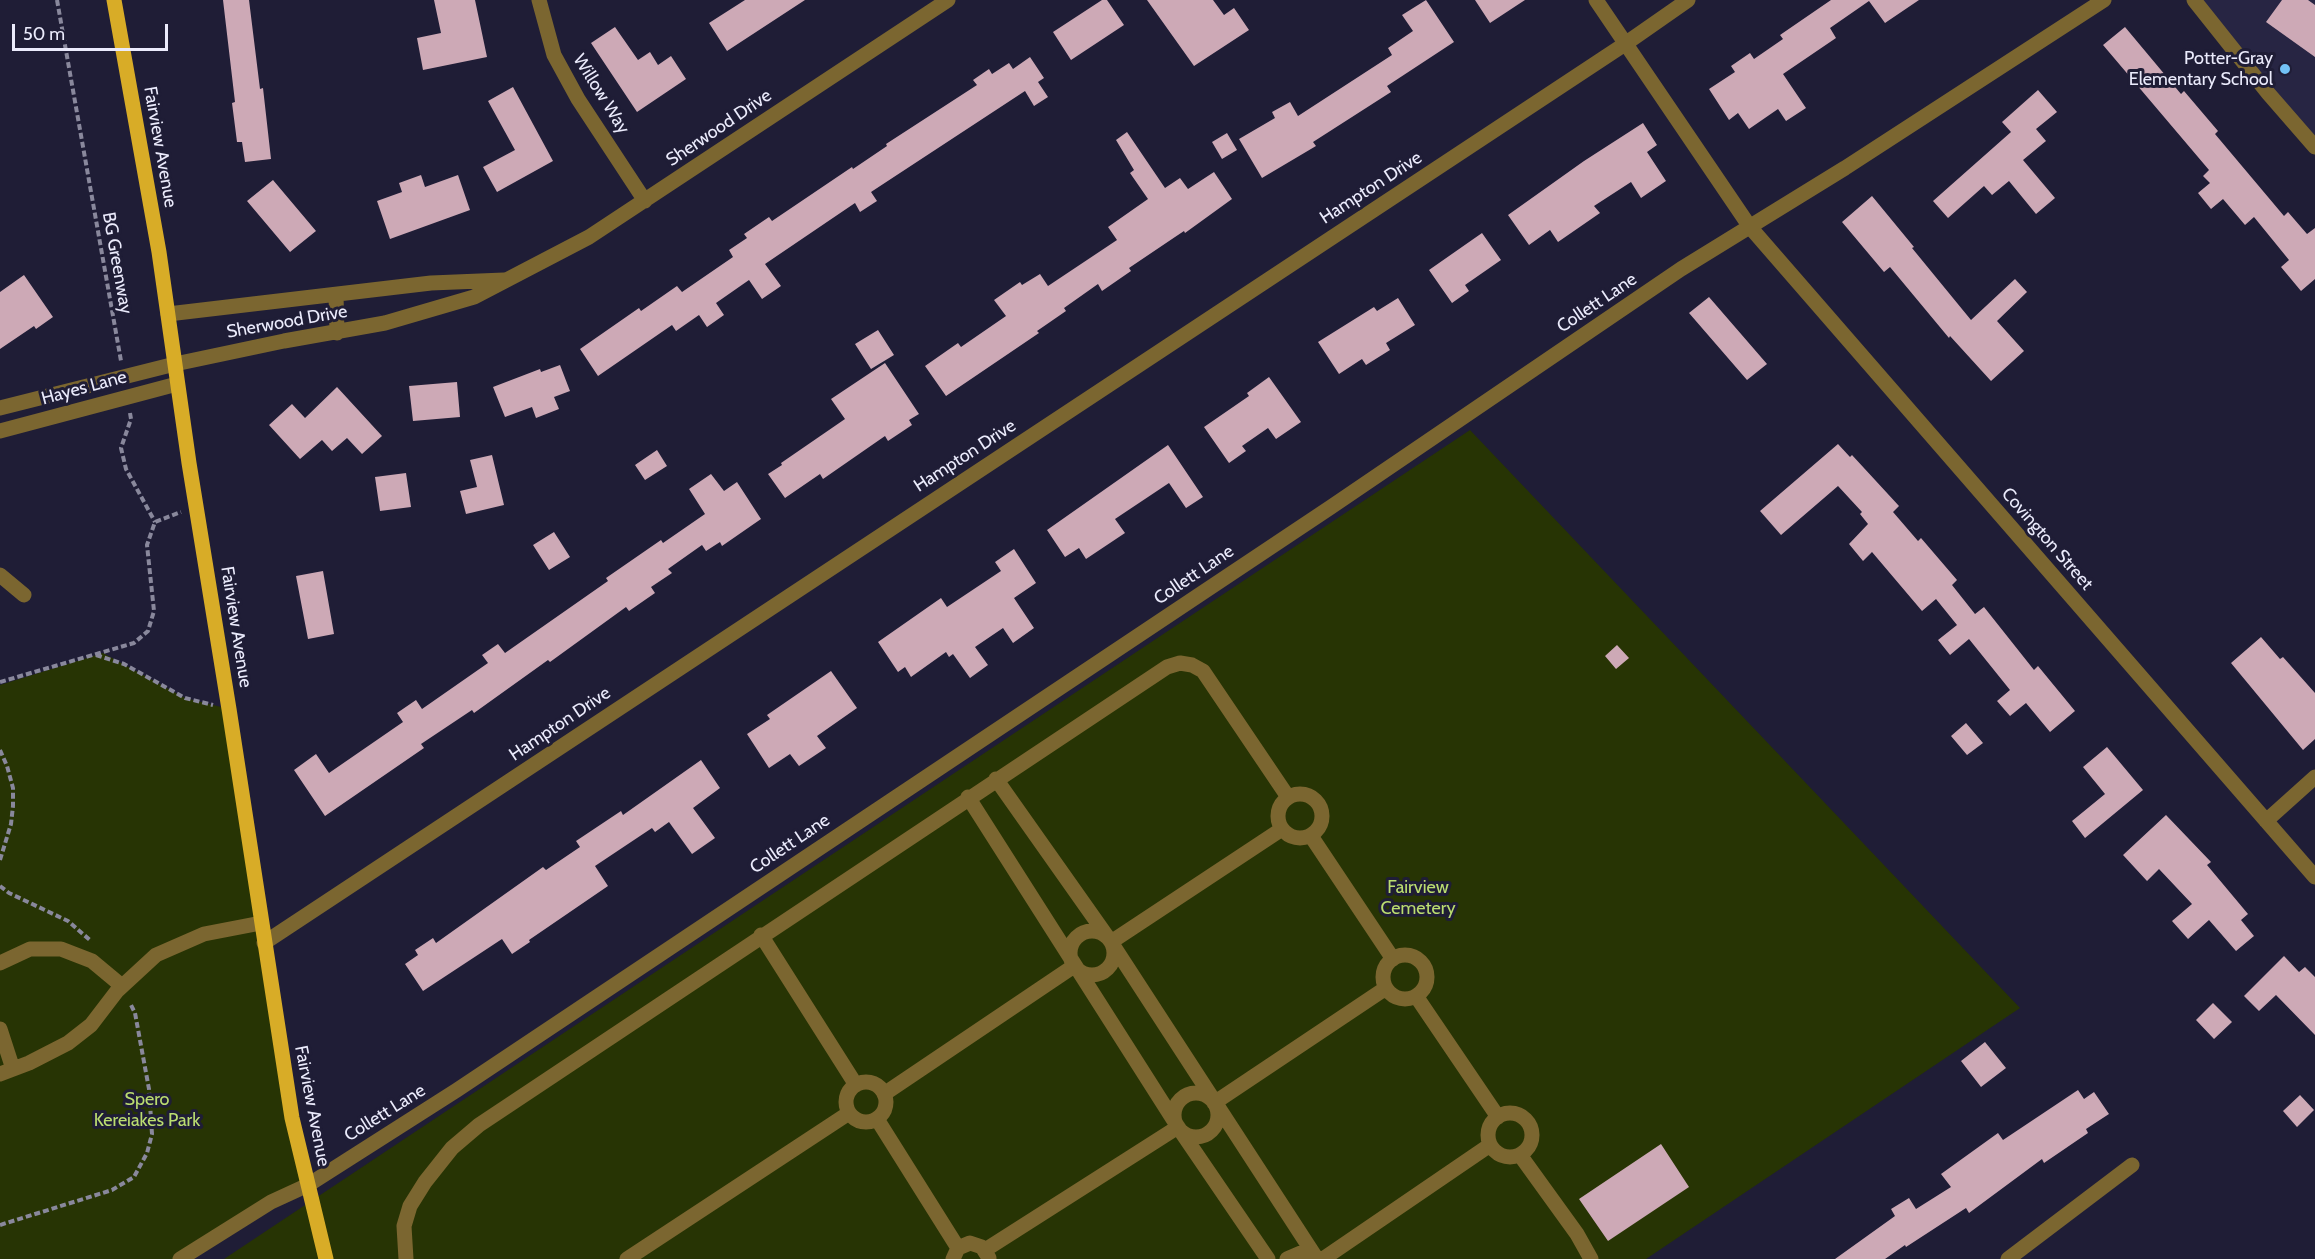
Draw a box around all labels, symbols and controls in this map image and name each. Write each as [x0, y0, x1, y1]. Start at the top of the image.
scale bar [15, 12, 171, 50]
text: 50 m [23, 23, 65, 45]
place label: Potter-Gray Elementary School [2129, 48, 2273, 90]
street label: Willow Way [568, 50, 634, 138]
marker: Potter-Gray Elementary School [2278, 62, 2292, 76]
street label: Fairview Avenue [139, 85, 181, 209]
street label: Sherwood Drive [662, 85, 776, 171]
street label: Hampton Drive [1316, 147, 1426, 229]
street label: BG Greenway [97, 210, 137, 316]
street label: Collett Lane [1553, 268, 1641, 338]
street label: Sherwood Drive [225, 301, 349, 343]
street label: Hayes Lane [39, 366, 129, 410]
street label: Hampton Drive [910, 415, 1020, 497]
street label: Covington Street [1997, 483, 2097, 595]
street label: Collett Lane [1150, 540, 1238, 610]
street label: Fairview Avenue [216, 565, 256, 689]
street label: Hampton Drive [505, 682, 615, 766]
street label: Collett Lane [746, 809, 834, 879]
park label: Fairview Cemetery [1380, 877, 1456, 920]
street label: Fairview Avenue [290, 1044, 334, 1168]
street label: Collett Lane [340, 1080, 430, 1146]
park label: Spero Kereiakes Park [94, 1089, 200, 1132]

